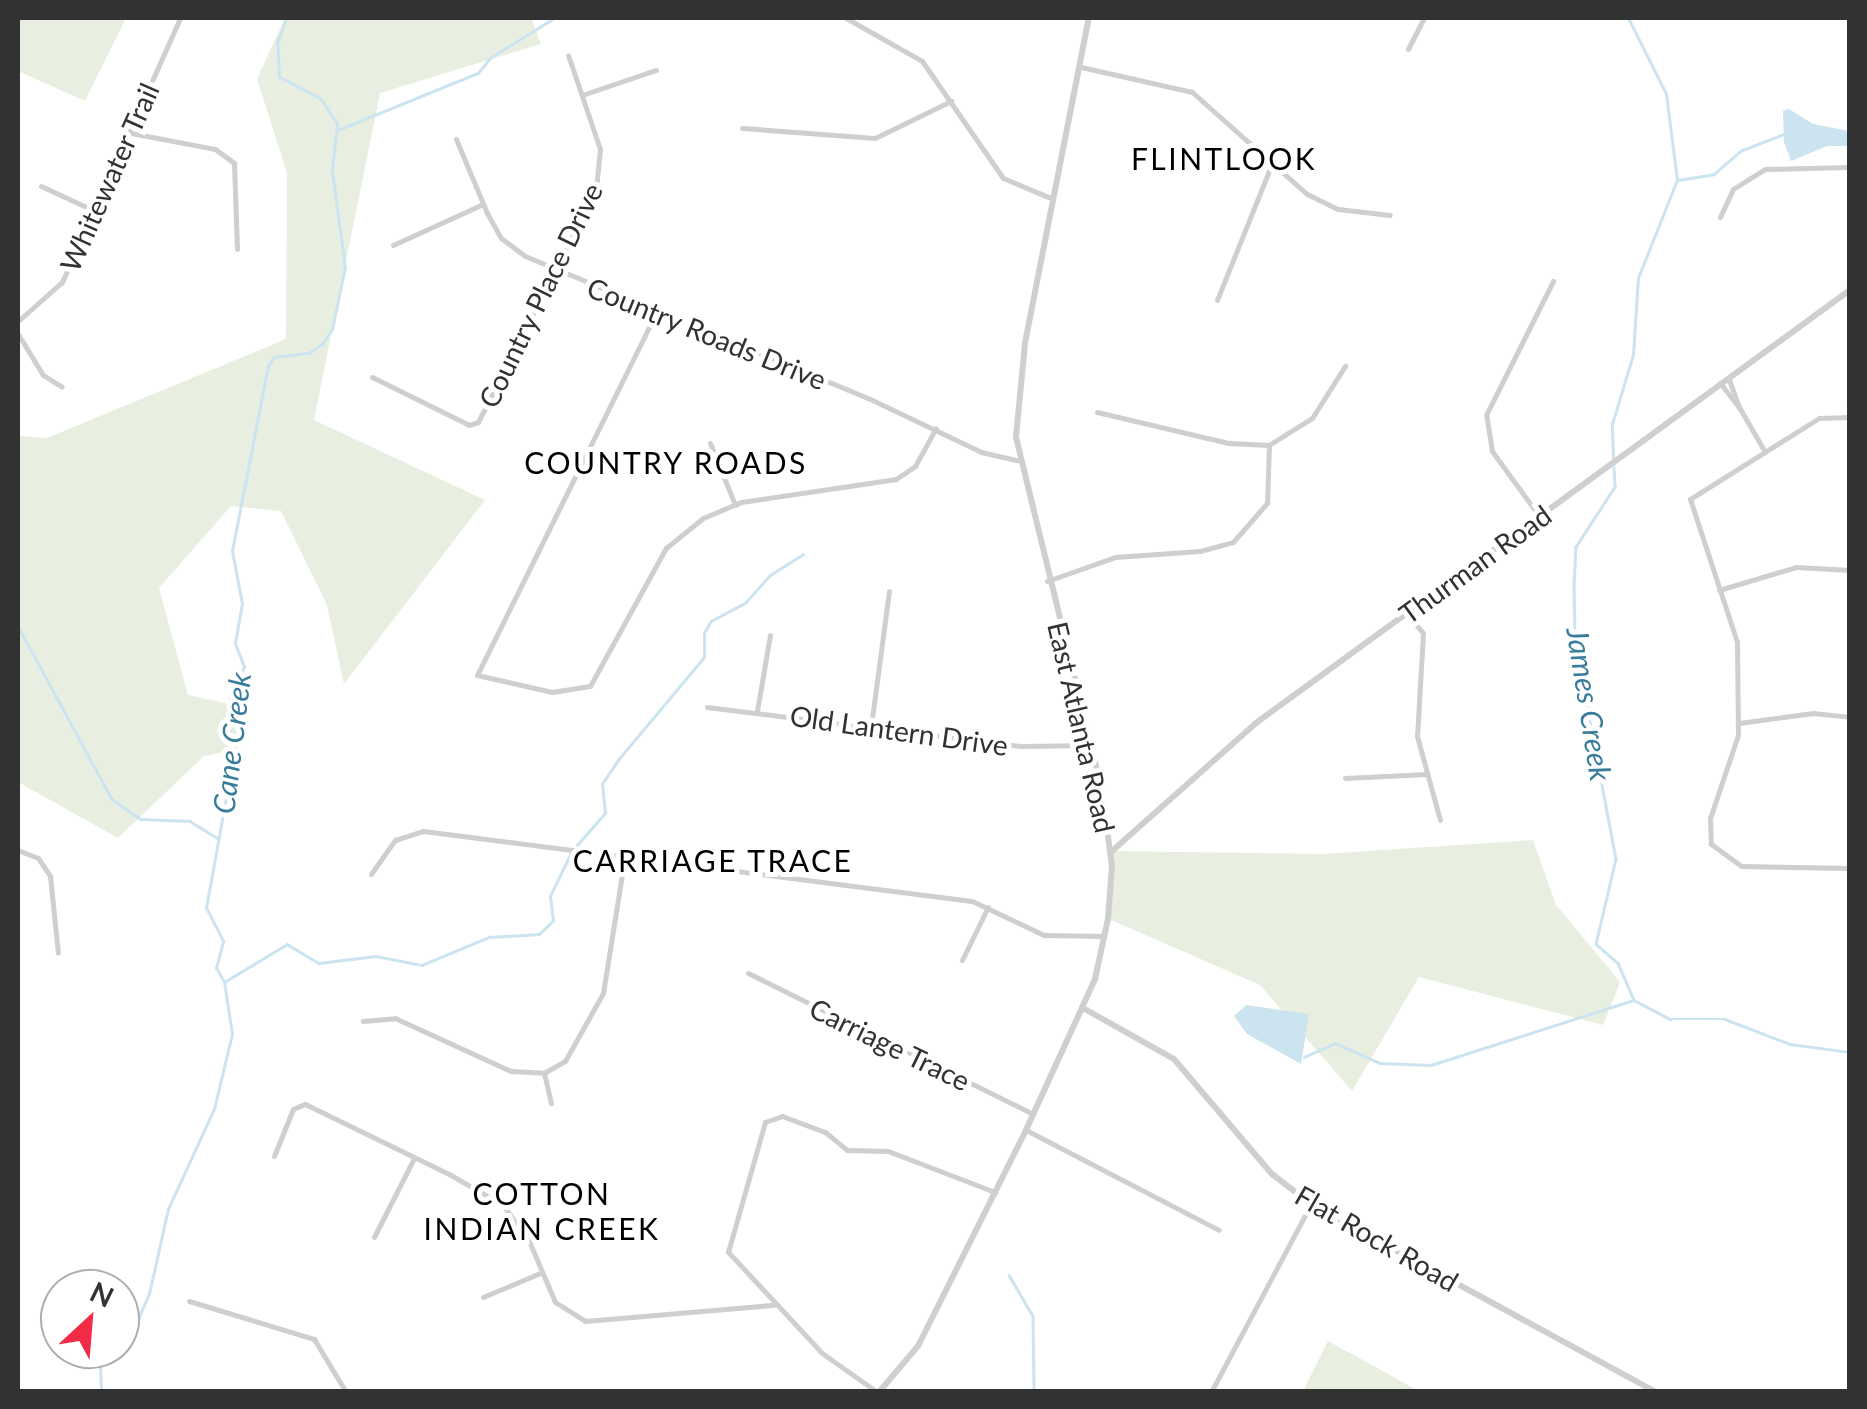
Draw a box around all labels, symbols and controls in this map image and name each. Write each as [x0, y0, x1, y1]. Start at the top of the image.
street label: Whitewater Trail [52, 77, 166, 277]
district label: FLINTLOOK [1131, 140, 1317, 176]
street label: Country Place Drive [471, 177, 609, 413]
street label: Country Roads Drive [582, 270, 832, 396]
district label: COUNTRY ROADS [524, 444, 808, 480]
street label: Thurman Road [1392, 498, 1558, 630]
street label: East Atlanta Road [1041, 618, 1123, 836]
water label: James Creek [1560, 625, 1620, 783]
water label: Cane Creek [204, 670, 258, 816]
street label: Old Lantern Drive [788, 698, 1010, 762]
district label: CARRIAGE TRACE [572, 842, 854, 878]
street label: Carriage Trace [804, 991, 976, 1097]
district label: COTTON INDIAN CREEK [424, 1175, 660, 1246]
street label: Flat Rock Road [1290, 1178, 1464, 1298]
north arrow [40, 1269, 140, 1369]
text: N [85, 1274, 119, 1314]

